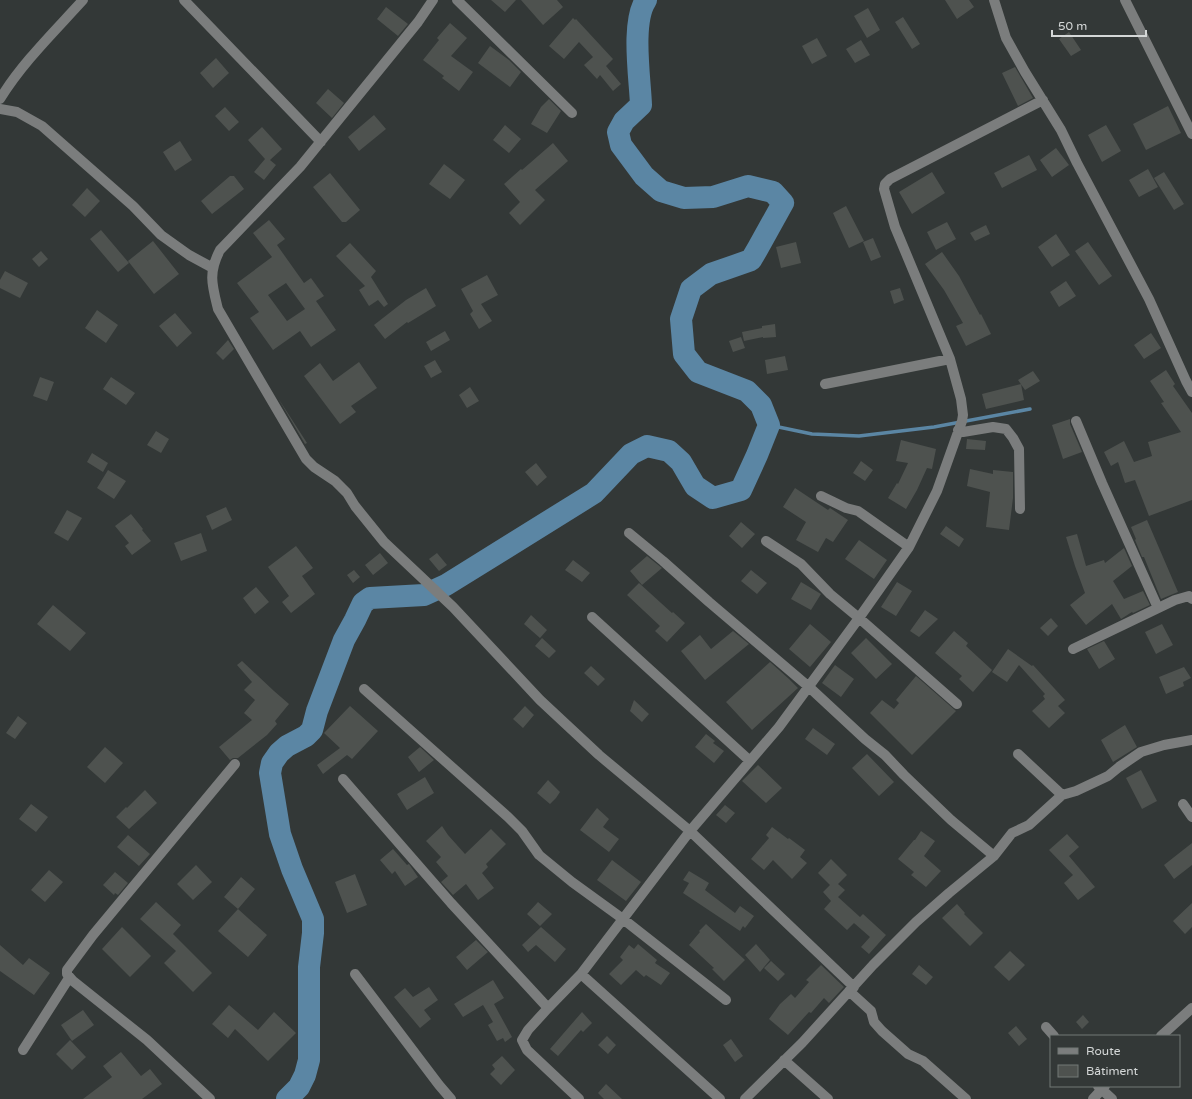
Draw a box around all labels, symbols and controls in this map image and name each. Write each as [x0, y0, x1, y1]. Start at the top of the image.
scale bar [1052, 12, 1146, 38]
text: 50 m [1058, 19, 1087, 33]
legend [1050, 1035, 1180, 1087]
text: Route [1086, 1044, 1121, 1058]
text: Bâtiment [1086, 1064, 1138, 1078]

